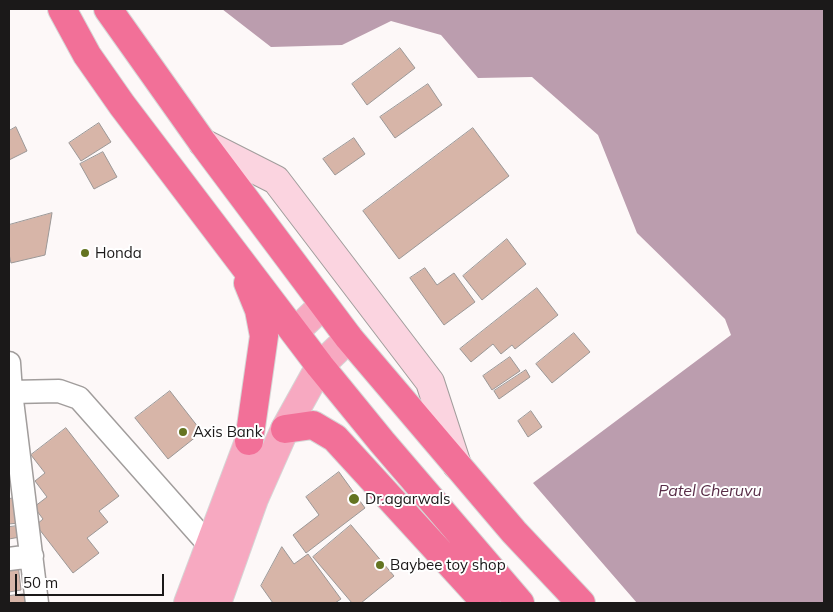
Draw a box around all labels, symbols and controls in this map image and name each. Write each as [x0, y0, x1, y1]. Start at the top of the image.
place label: Honda [95, 244, 142, 262]
marker: Honda [79, 247, 91, 259]
place label: Axis Bank [193, 423, 262, 441]
marker: Axis Bank [177, 426, 189, 438]
water label: Patel Cheruvu [658, 481, 762, 501]
place label: Dr.agarwals [365, 490, 451, 508]
marker: Dr.agarwals [347, 492, 361, 506]
place label: Baybee toy shop [390, 556, 506, 574]
marker: Baybee toy shop [374, 559, 386, 571]
scale bar [18, 564, 166, 596]
text: 50 m [23, 573, 58, 592]

